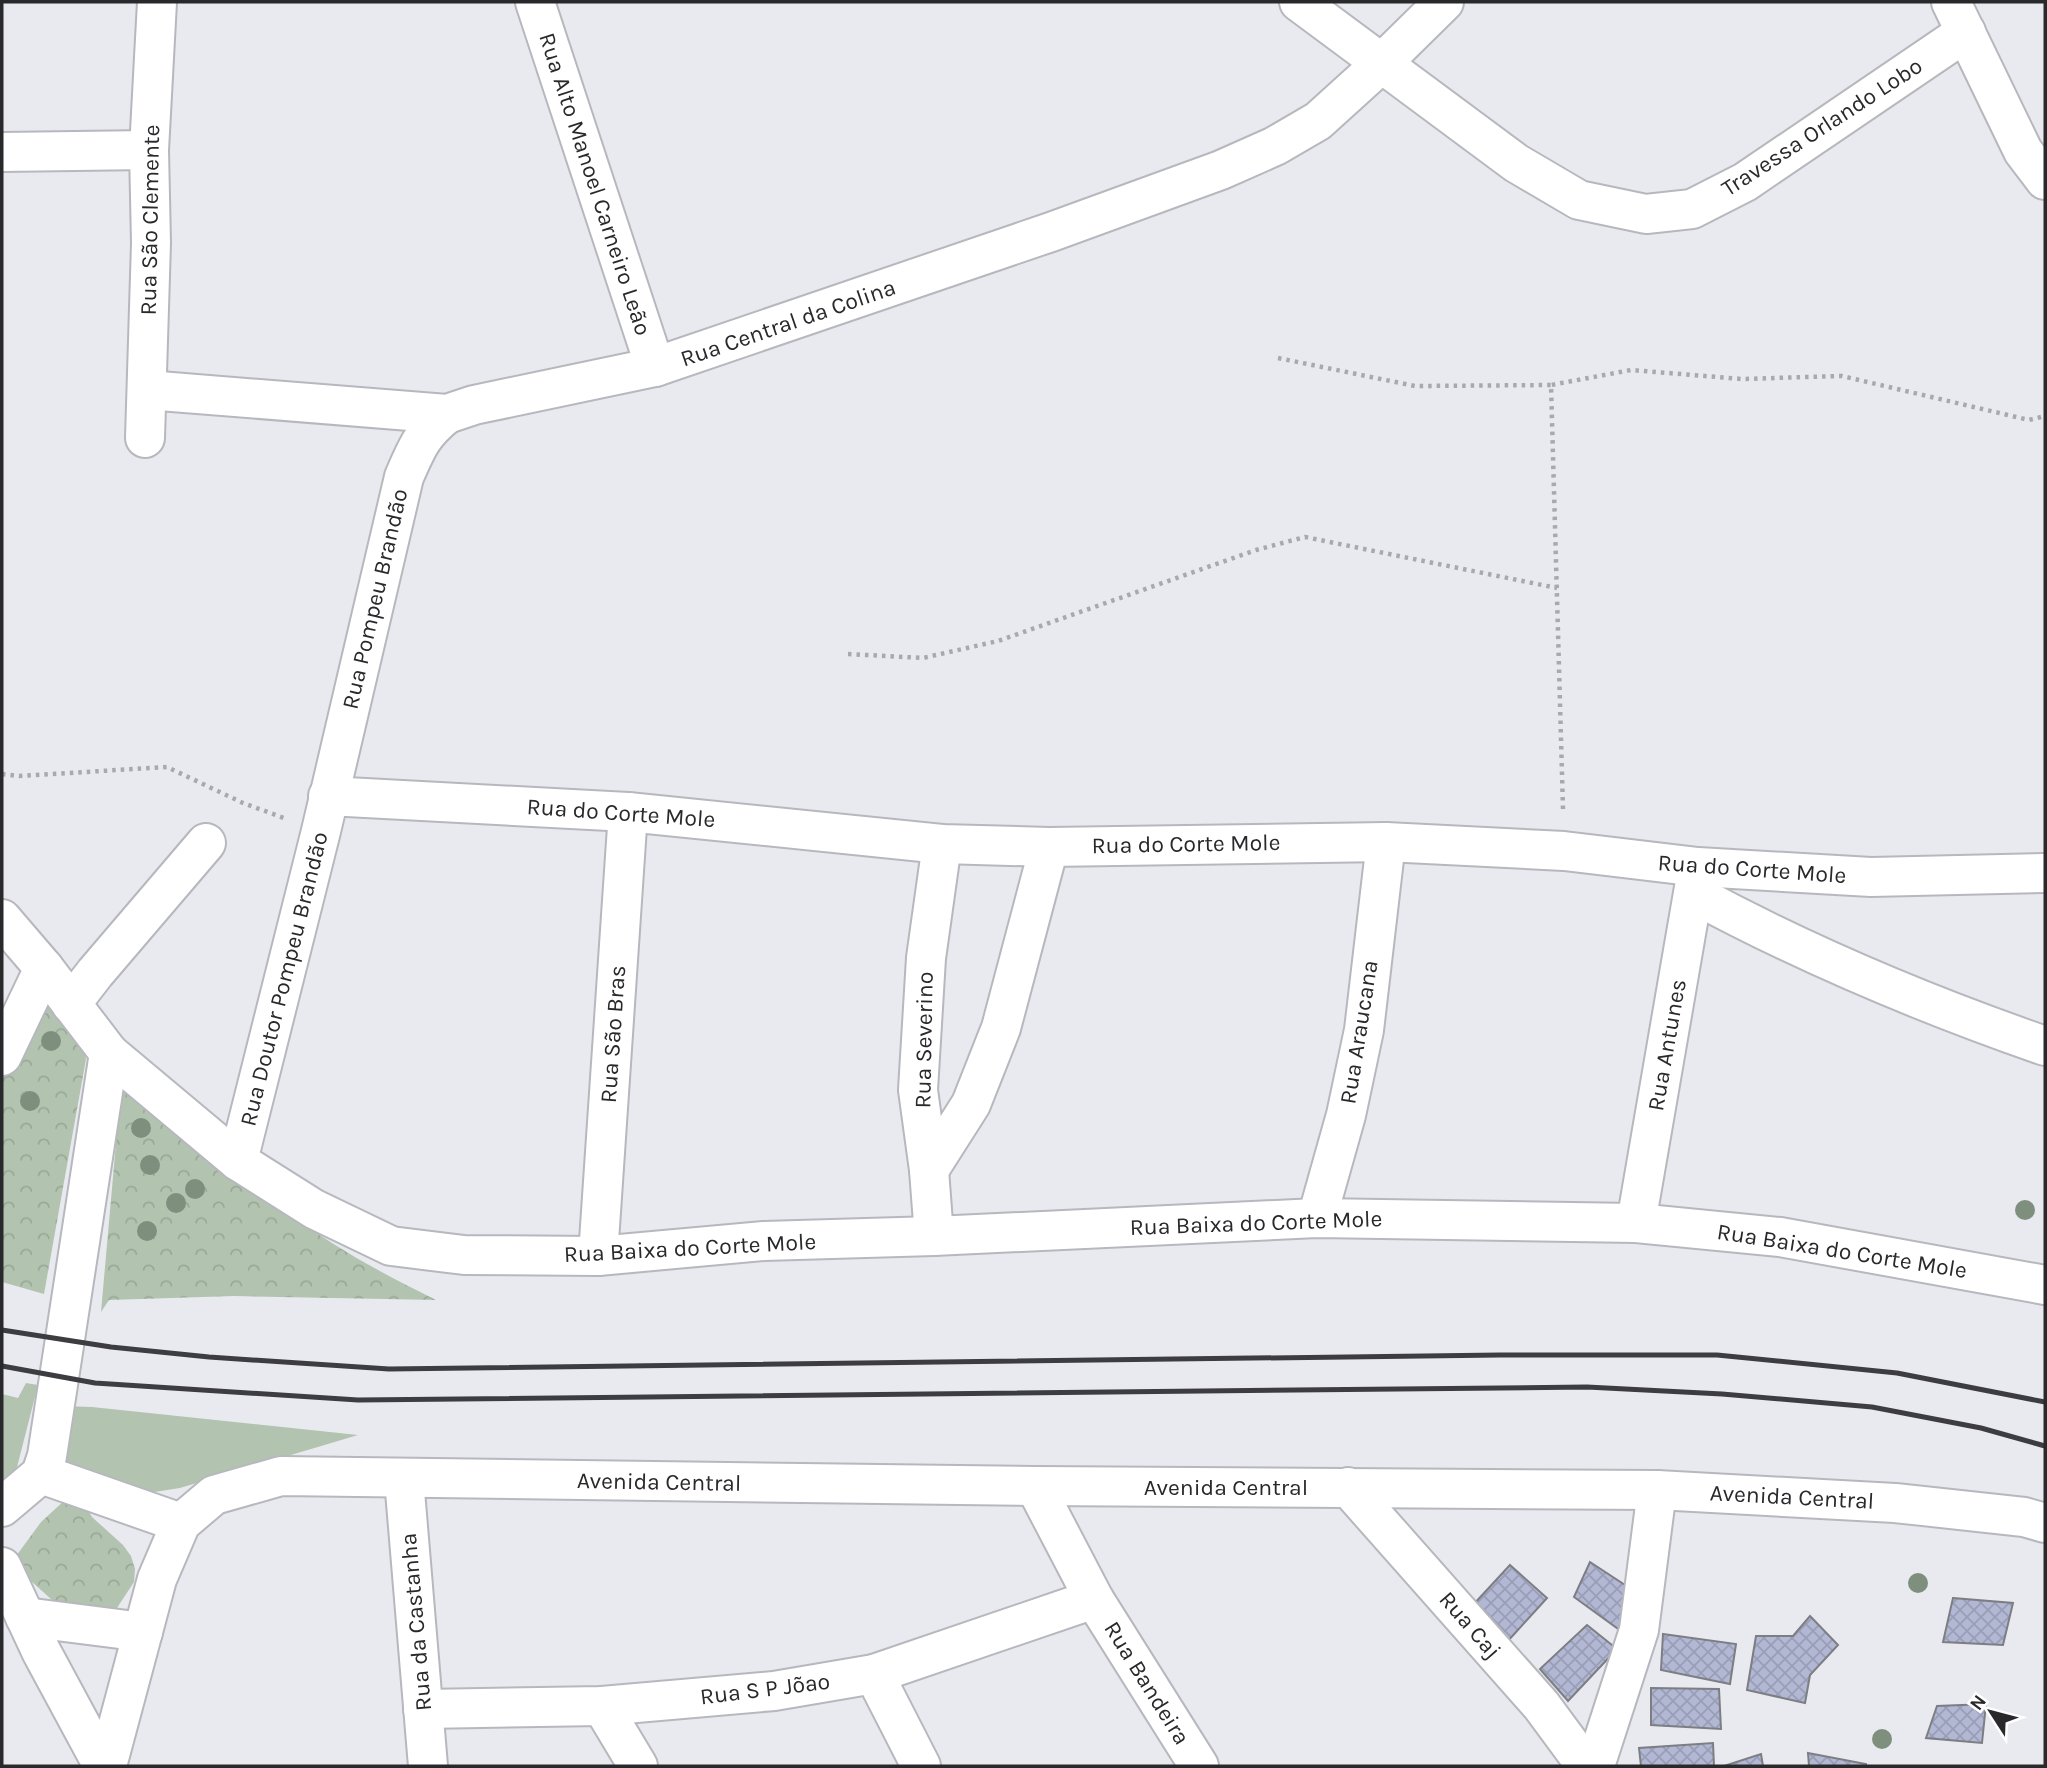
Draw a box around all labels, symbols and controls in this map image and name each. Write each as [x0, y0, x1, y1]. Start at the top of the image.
street label: Rua Alto Manoel Carneiro Leão [533, 29, 657, 339]
street label: Travessa Orlando Lobo [1717, 52, 1927, 202]
street label: Rua São Clemente [135, 124, 165, 316]
street label: Rua Central da Colina [677, 273, 899, 373]
street label: Rua Pompeu Brandão [336, 486, 414, 712]
street label: Rua do Corte Mole [526, 793, 716, 833]
street label: Rua Doutor Pompeu Brandão [234, 829, 334, 1129]
street label: Rua do Corte Mole [1091, 829, 1281, 859]
street label: Rua do Corte Mole [1657, 849, 1847, 889]
street label: Rua Araucana [1334, 958, 1384, 1106]
street label: Rua São Bras [595, 964, 631, 1104]
street label: Rua Severino [909, 971, 939, 1109]
street label: Rua Antunes [1642, 977, 1692, 1113]
street label: Rua Baixa do Corte Mole [1129, 1205, 1383, 1241]
street label: Rua Baixa do Corte Mole [1715, 1218, 1969, 1284]
street label: Rua Baixa do Corte Mole [563, 1228, 817, 1268]
street label: Avenida Central [577, 1467, 741, 1497]
street label: Avenida Central [1144, 1474, 1308, 1501]
street label: Avenida Central [1709, 1479, 1875, 1515]
street label: Rua da Castanha [395, 1532, 437, 1712]
street label: Rua Caj [1434, 1586, 1506, 1664]
street label: Rua Bandeira [1098, 1616, 1196, 1750]
street label: Rua S P Jõao [698, 1668, 832, 1710]
north arrow [1956, 1677, 2026, 1747]
text: N [1965, 1691, 1991, 1715]

